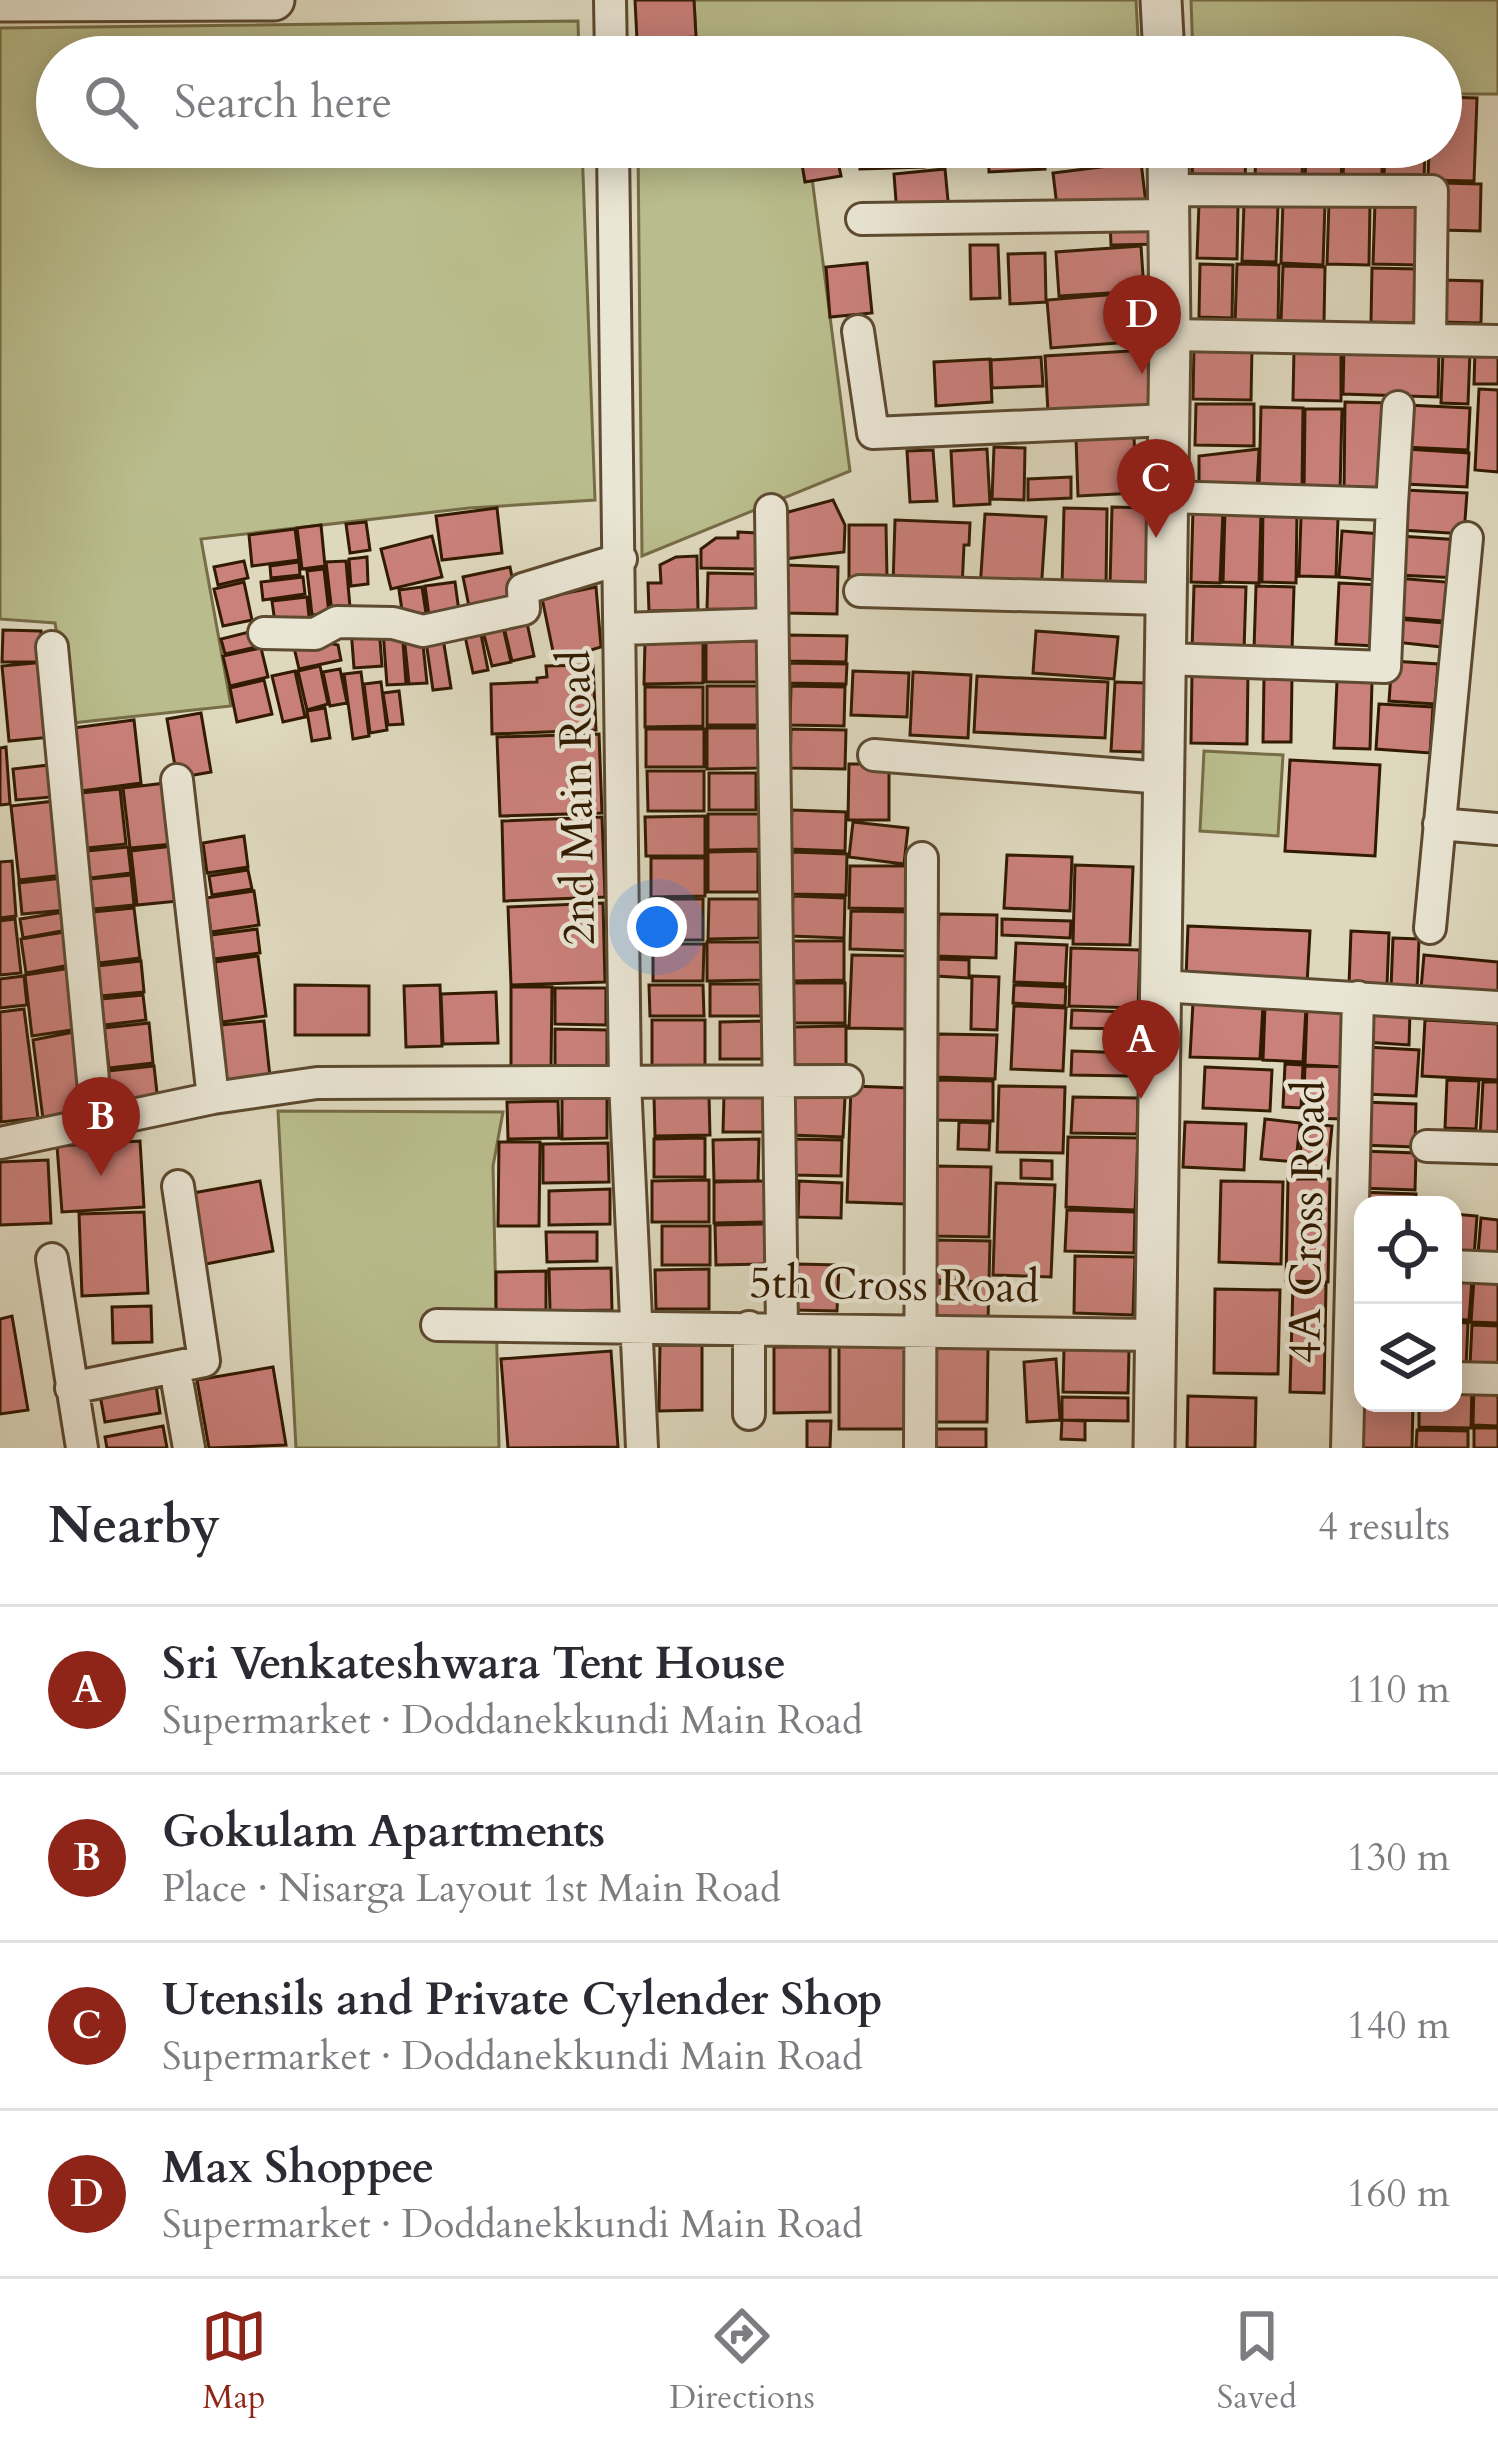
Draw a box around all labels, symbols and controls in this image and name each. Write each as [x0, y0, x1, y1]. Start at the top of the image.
search box [36, 36, 1462, 168]
icon: search [78, 69, 144, 135]
text: Search here [174, 72, 392, 133]
pin: D [1103, 275, 1181, 374]
pin: C [1117, 439, 1195, 538]
street label: 2nd Main Road [544, 650, 610, 946]
your location [627, 897, 687, 957]
pin: A [1102, 1000, 1180, 1099]
pin: B [62, 1077, 140, 1176]
street label: 4A Cross Road [1274, 1080, 1340, 1364]
map controls [1354, 1196, 1462, 1412]
button: locate [1354, 1196, 1462, 1304]
street label: 5th Cross Road [748, 1252, 1040, 1318]
button: layers [1354, 1304, 1462, 1412]
text: Nearby [48, 1491, 220, 1561]
text: 4 results [1318, 1500, 1450, 1553]
text: Sri Venkateshwara Tent House [162, 1633, 786, 1694]
text: A [72, 1663, 102, 1716]
text: 110 m [1347, 1663, 1450, 1716]
text: Supermarket · Doddanekkundi Main Road [162, 1694, 863, 1747]
text: Gokulam Apartments [162, 1801, 605, 1862]
text: B [73, 1831, 101, 1884]
text: 130 m [1347, 1831, 1450, 1884]
text: Place · Nisarga Layout 1st Main Road [162, 1862, 781, 1915]
text: Utensils and Private Cylender Shop [162, 1969, 883, 2030]
text: C [72, 1999, 102, 2052]
text: 140 m [1347, 1999, 1450, 2052]
text: Supermarket · Doddanekkundi Main Road [162, 2030, 863, 2083]
text: Max Shoppee [162, 2137, 434, 2198]
text: D [70, 2167, 104, 2220]
text: 160 m [1347, 2167, 1450, 2220]
text: Supermarket · Doddanekkundi Main Road [162, 2198, 863, 2251]
tab: Map [201, 2303, 267, 2420]
tab: Directions [669, 2303, 815, 2420]
tab: Saved [1217, 2303, 1297, 2420]

